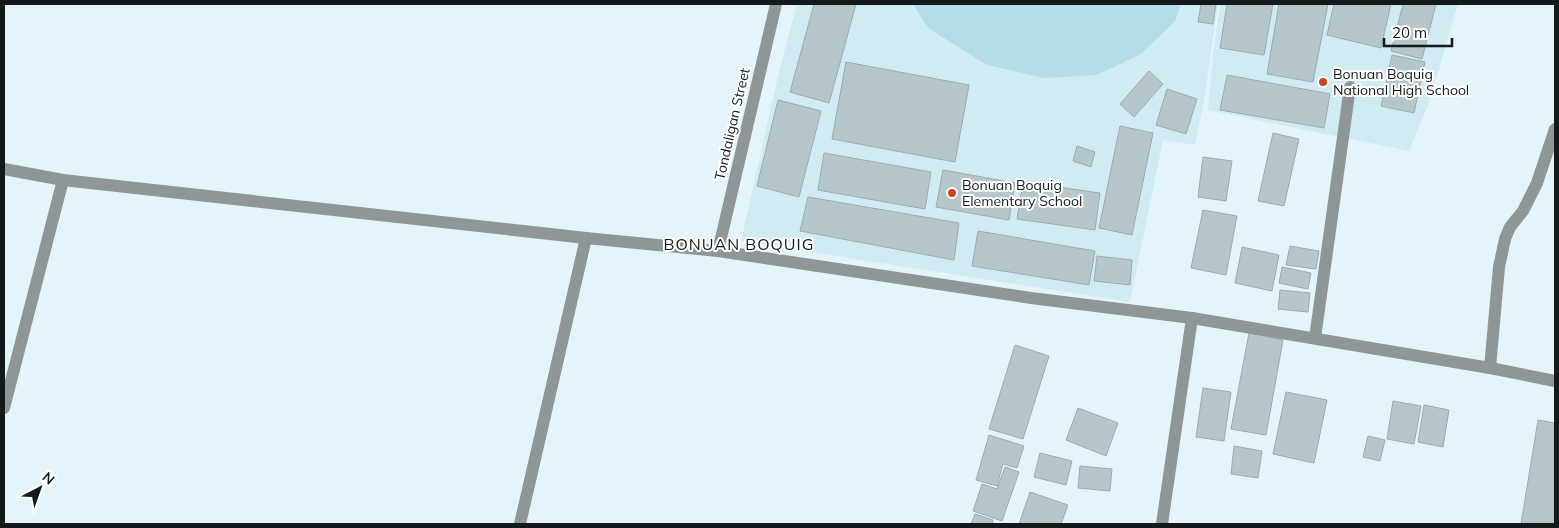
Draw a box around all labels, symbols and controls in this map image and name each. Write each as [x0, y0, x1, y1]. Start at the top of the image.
scale bar [1384, 15, 1452, 47]
text: 20 m [1392, 23, 1427, 42]
place label: Bonuan Boquig National High School [1333, 65, 1469, 99]
street label: Tondaligan Street [710, 66, 754, 182]
marker: Bonuan Boquig National High School [1317, 76, 1329, 88]
place label: Bonuan Boquig Elementary School [962, 176, 1082, 210]
marker: Bonuan Boquig Elementary School [946, 187, 958, 199]
district label: BONUAN BOQUIG [664, 234, 814, 254]
north arrow [15, 463, 65, 513]
text: N [39, 468, 58, 488]

